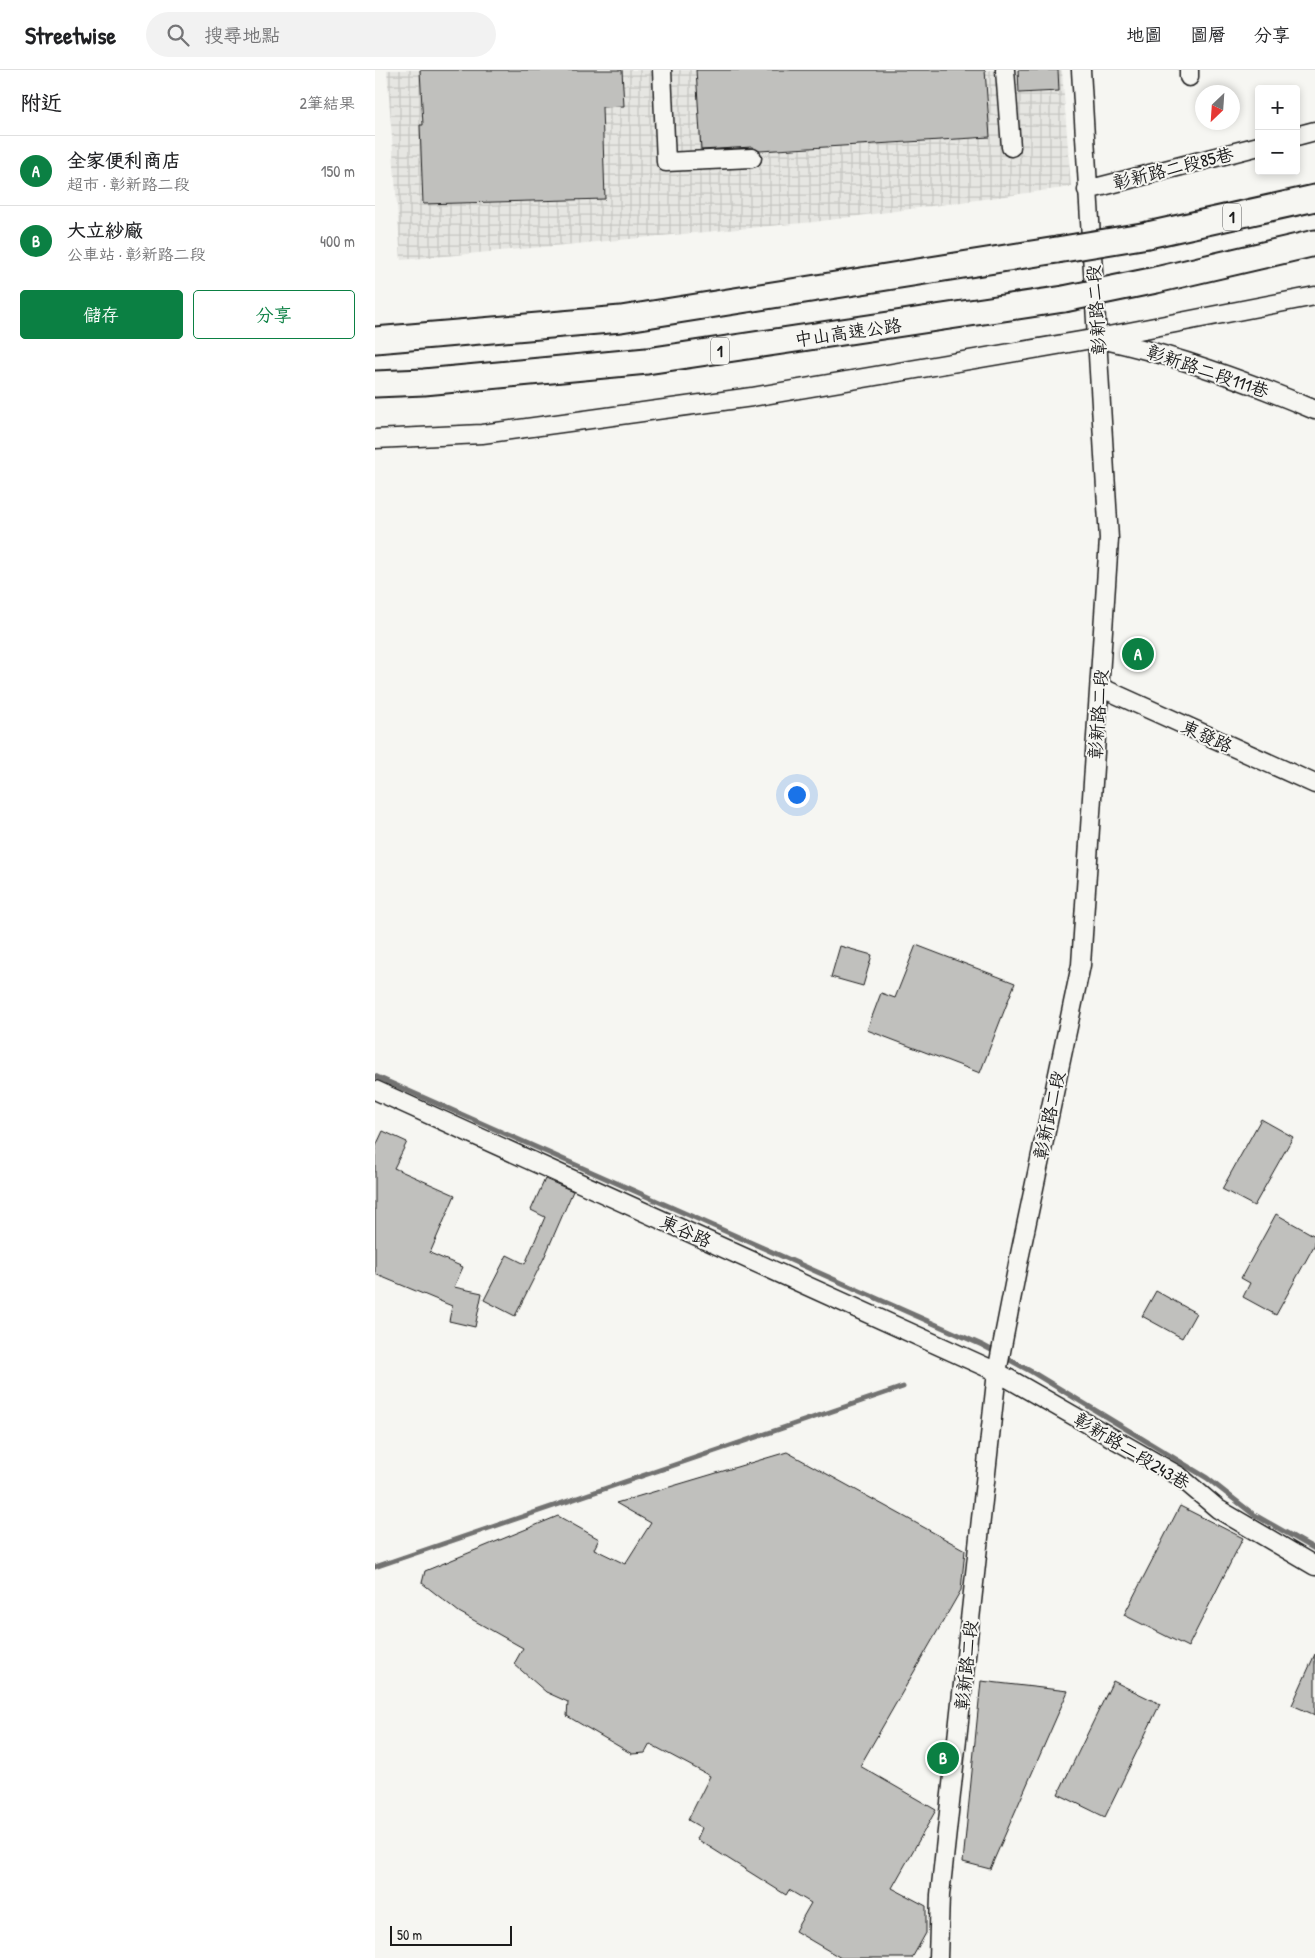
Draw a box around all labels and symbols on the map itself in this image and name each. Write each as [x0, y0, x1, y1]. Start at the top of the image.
north arrow [1195, 85, 1240, 130]
street label: 彰新路二段85巷 [1110, 141, 1236, 195]
road number: 1 [1223, 204, 1241, 230]
street label: 彰新路二段 [1080, 264, 1112, 356]
street label: 中山高速公路 [793, 312, 903, 352]
road number: 1 [711, 338, 729, 364]
street label: 彰新路二段111巷 [1144, 338, 1272, 404]
pin: A [1122, 635, 1154, 673]
street label: 彰新路二段 [1082, 668, 1114, 760]
street label: 東發路 [1177, 714, 1237, 758]
your location [784, 782, 810, 808]
street label: 彰新路二段 [1027, 1068, 1071, 1162]
street label: 東谷路 [656, 1209, 716, 1253]
street label: 彰新路二段243巷 [1069, 1406, 1195, 1496]
street label: 彰新路二段 [949, 1619, 983, 1711]
pin: B [927, 1739, 959, 1777]
scale bar [390, 1923, 513, 1946]

